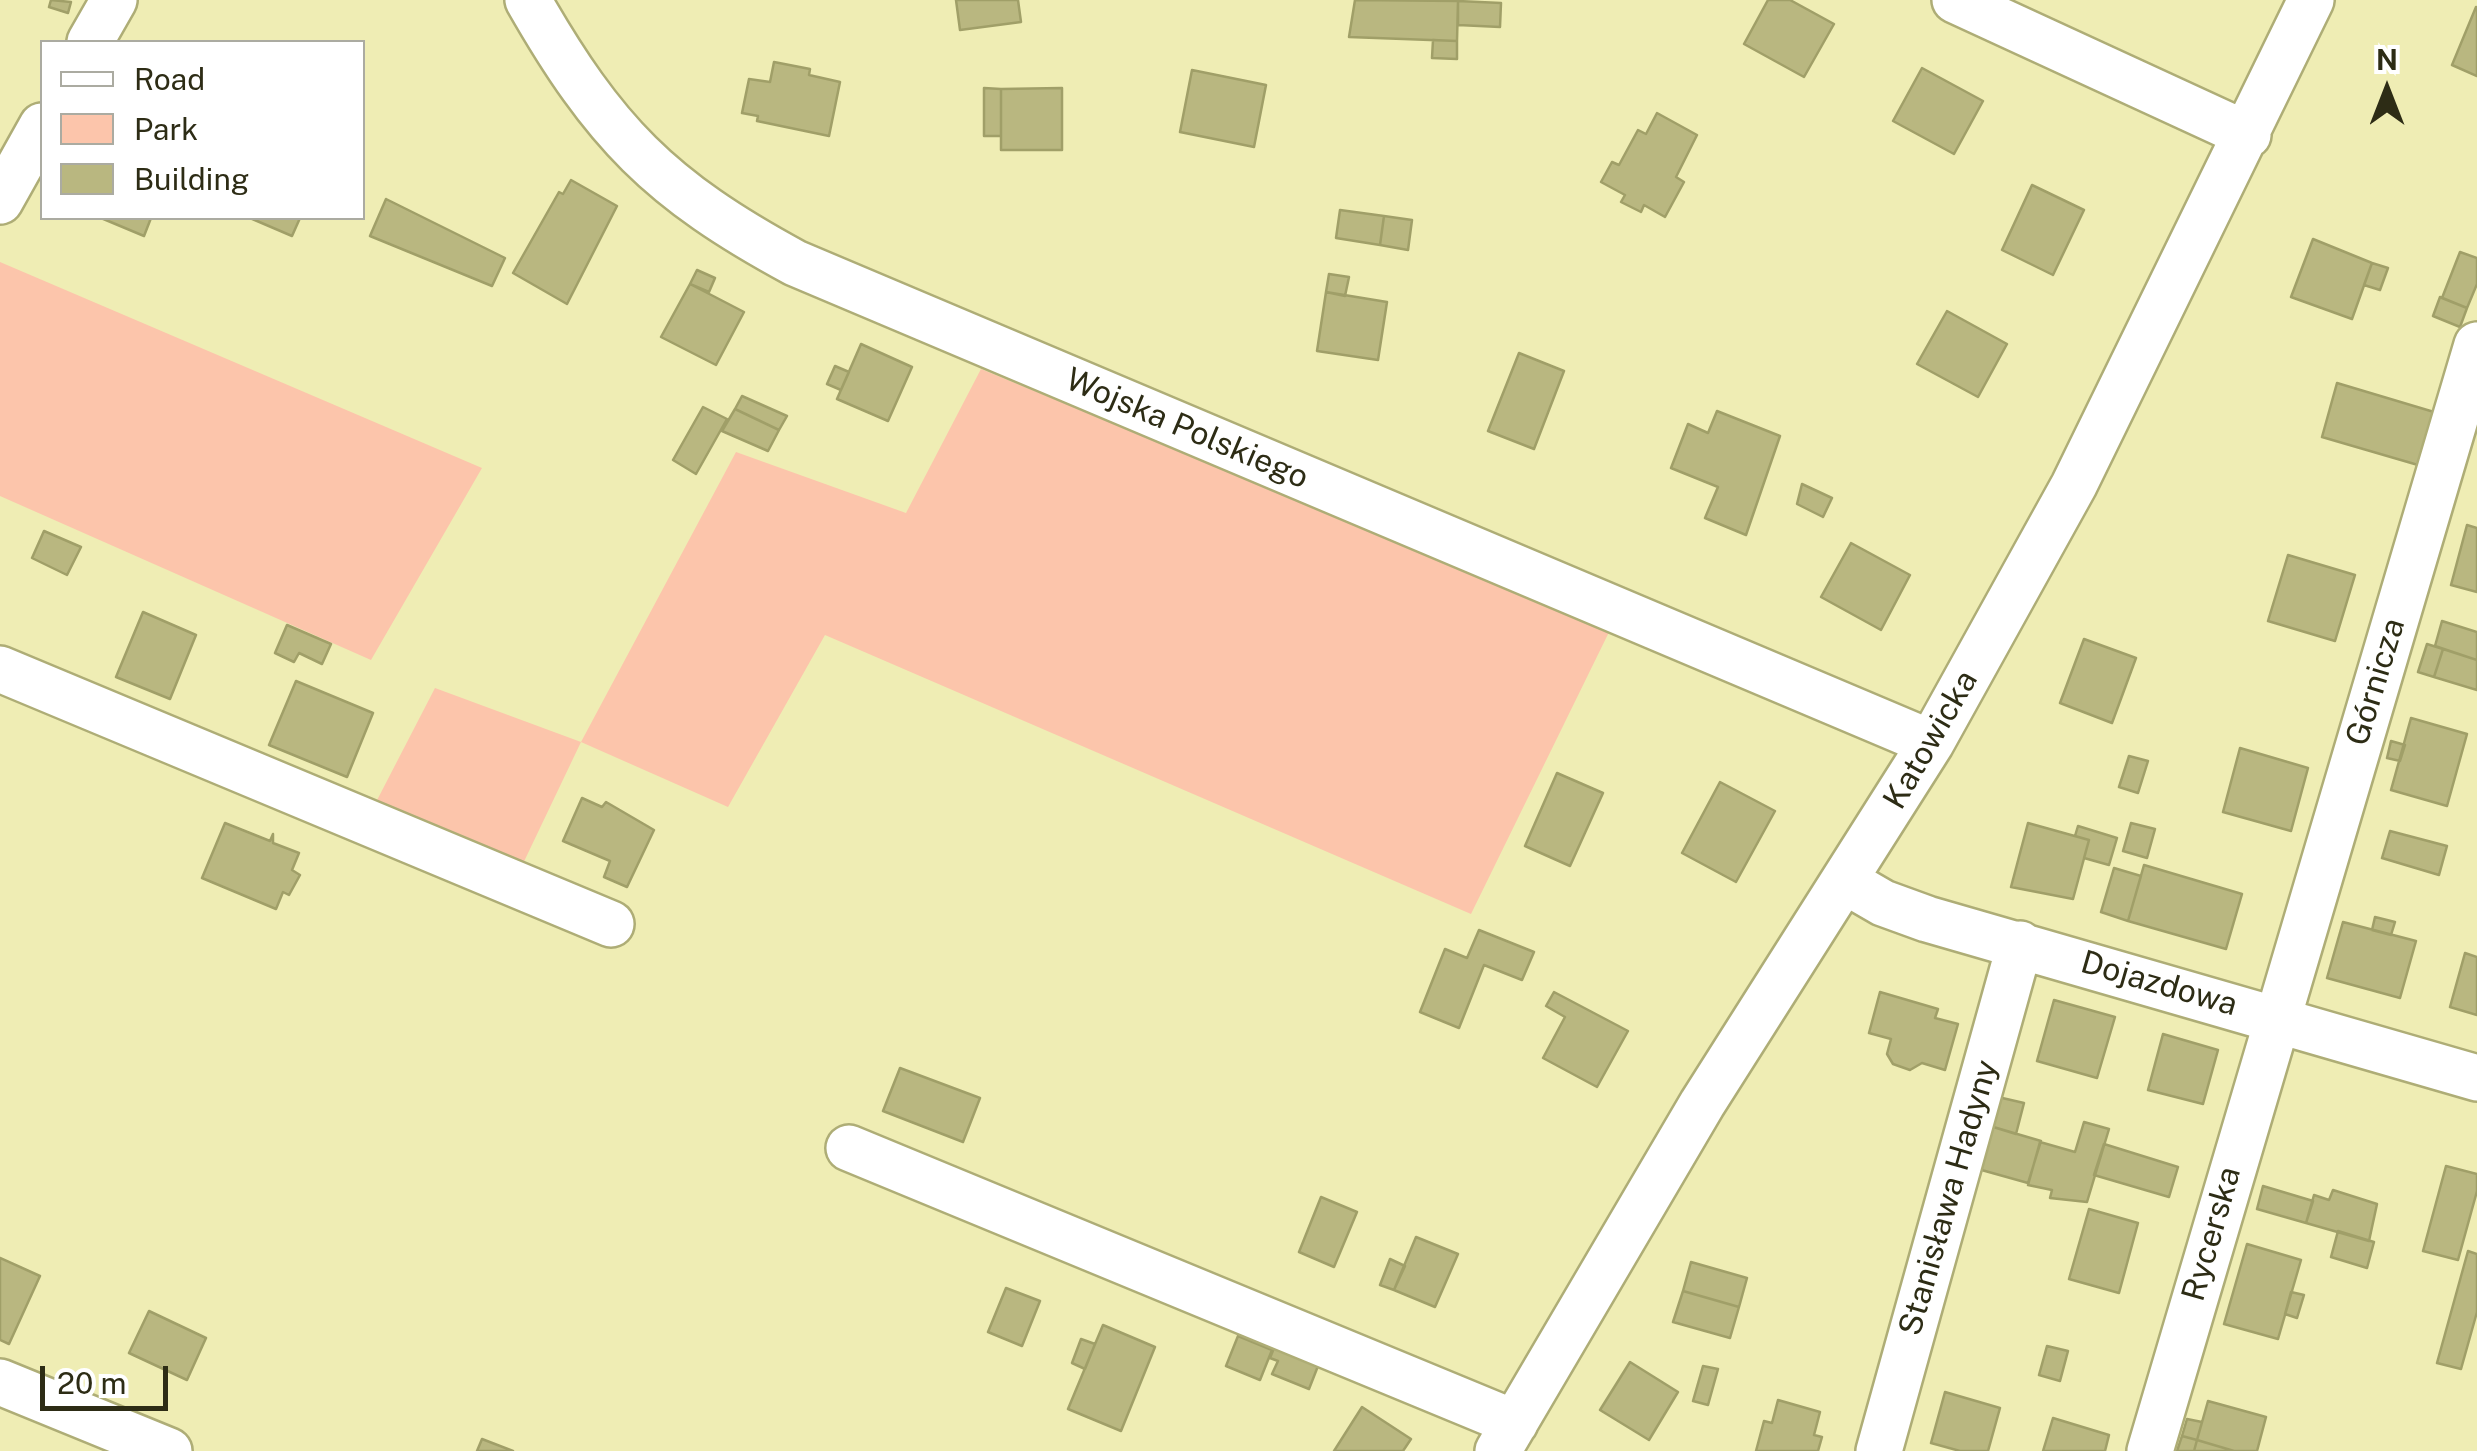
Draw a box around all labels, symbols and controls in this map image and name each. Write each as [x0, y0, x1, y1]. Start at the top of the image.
legend [40, 40, 365, 220]
north arrow [2337, 40, 2437, 140]
text: N [2376, 43, 2398, 76]
text: Road [134, 61, 205, 97]
text: Park [134, 111, 198, 147]
text: Building [134, 161, 249, 197]
street label: Wojska Polskiego [1060, 361, 1314, 497]
street label: Górnicza [2339, 614, 2413, 750]
street label: Katowicka [1876, 664, 1986, 816]
street label: Dojazdowa [2076, 943, 2242, 1025]
street label: Stanisława Hadyny [1891, 1056, 2007, 1340]
street label: Rycerska [2175, 1163, 2249, 1305]
scale bar [45, 1346, 172, 1408]
text: 20 m [57, 1365, 126, 1401]

